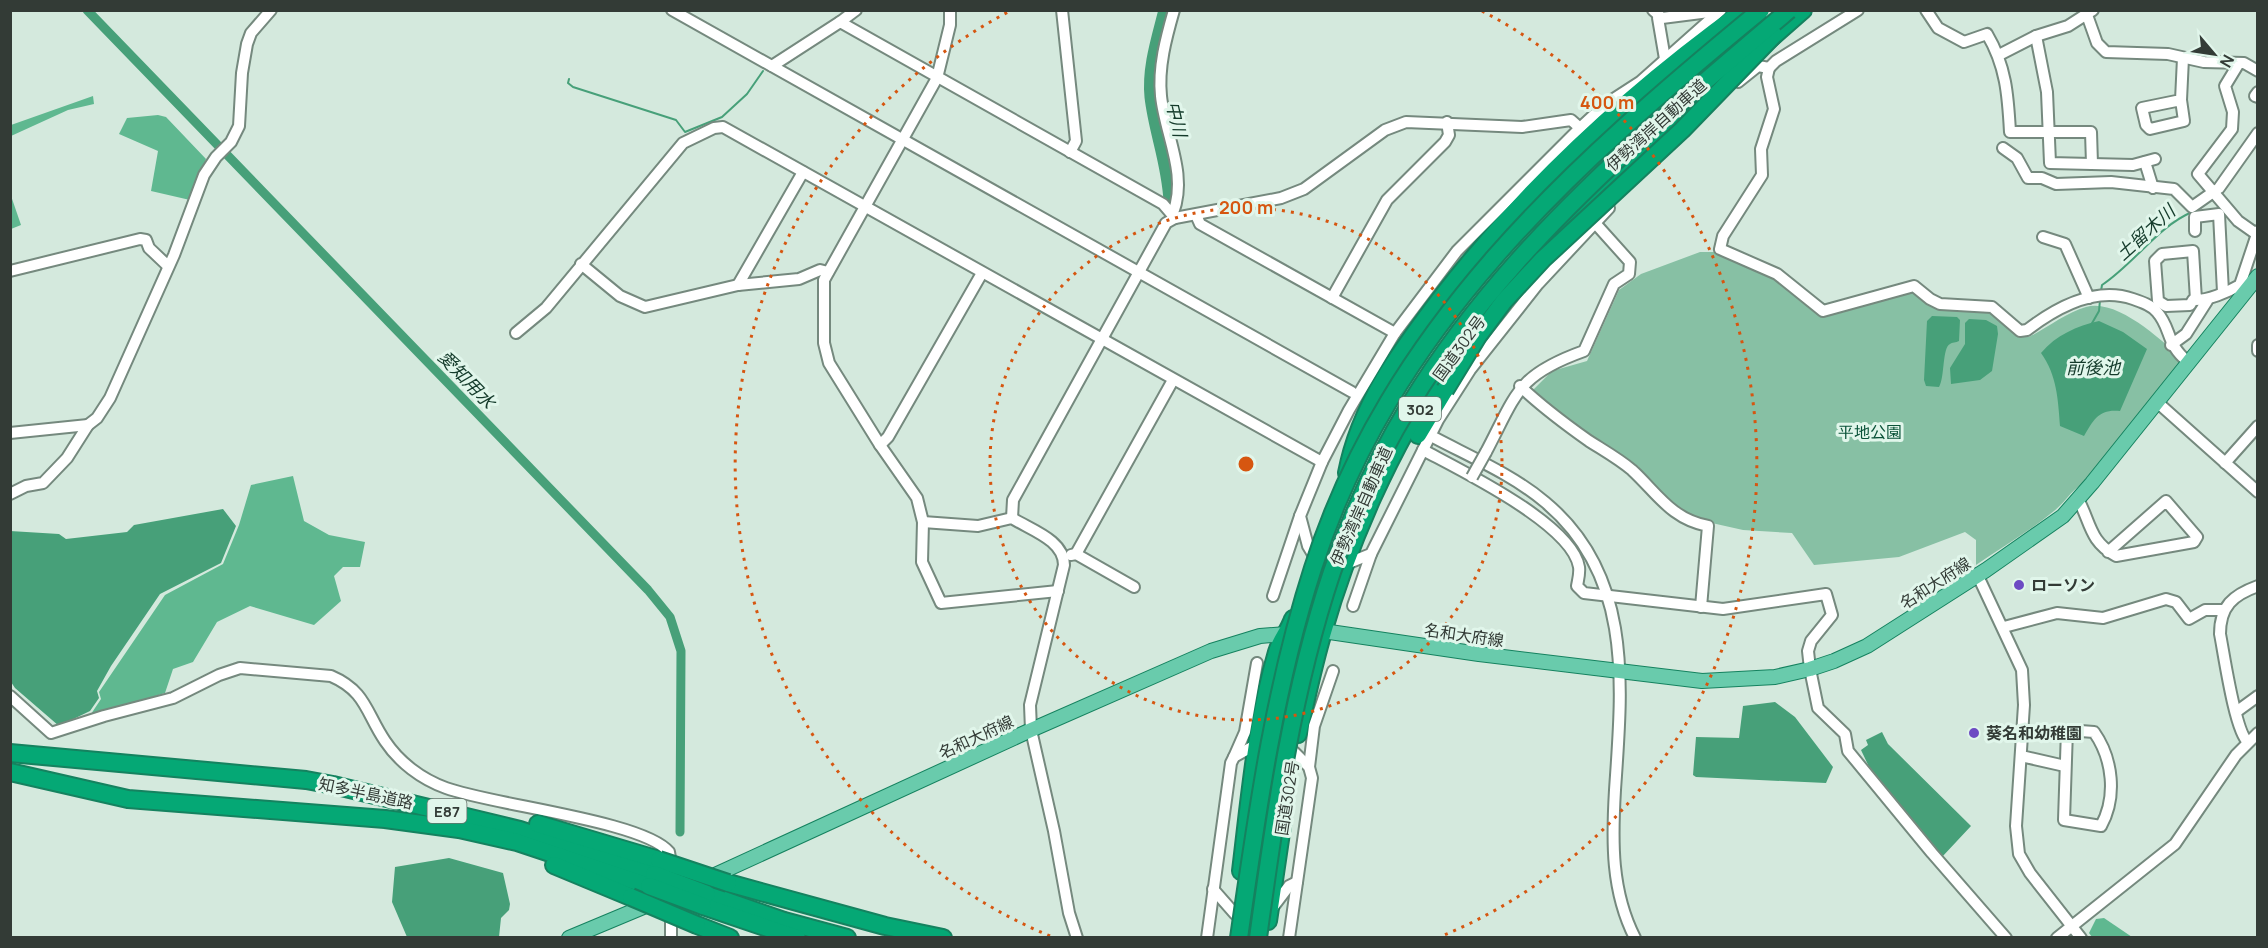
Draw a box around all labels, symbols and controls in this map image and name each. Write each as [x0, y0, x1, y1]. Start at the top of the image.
north arrow [2184, 24, 2244, 84]
text: N [2215, 51, 2240, 72]
street label: 伊勢湾岸自動車道 [1601, 74, 1711, 176]
text: 400 m [1580, 90, 1634, 114]
water label: 中川 [1161, 99, 1193, 141]
text: 200 m [1219, 195, 1273, 219]
water label: 土留木川 [2110, 198, 2181, 265]
street label: 国道302号 [1428, 311, 1490, 385]
water label: 愛知用水 [433, 345, 502, 415]
water label: 前後池 [2066, 355, 2122, 379]
road number: 302 [1399, 397, 1441, 421]
park label: 平地公園 [1838, 421, 1902, 443]
street label: 伊勢湾岸自動車道 [1325, 443, 1397, 569]
centre of rings [1236, 454, 1256, 474]
street label: 名和大府線 [1895, 552, 1975, 614]
place label: ローソン [2031, 574, 2095, 596]
marker: ローソン [2012, 578, 2026, 592]
street label: 名和大府線 [1423, 619, 1505, 651]
street label: 名和大府線 [935, 710, 1017, 764]
place label: 葵名和幼稚園 [1986, 722, 2082, 744]
marker: 葵名和幼稚園 [1967, 726, 1981, 740]
street label: 国道302号 [1270, 759, 1304, 837]
street label: 知多半島道路 [317, 772, 415, 814]
road number: E87 [428, 799, 466, 823]

